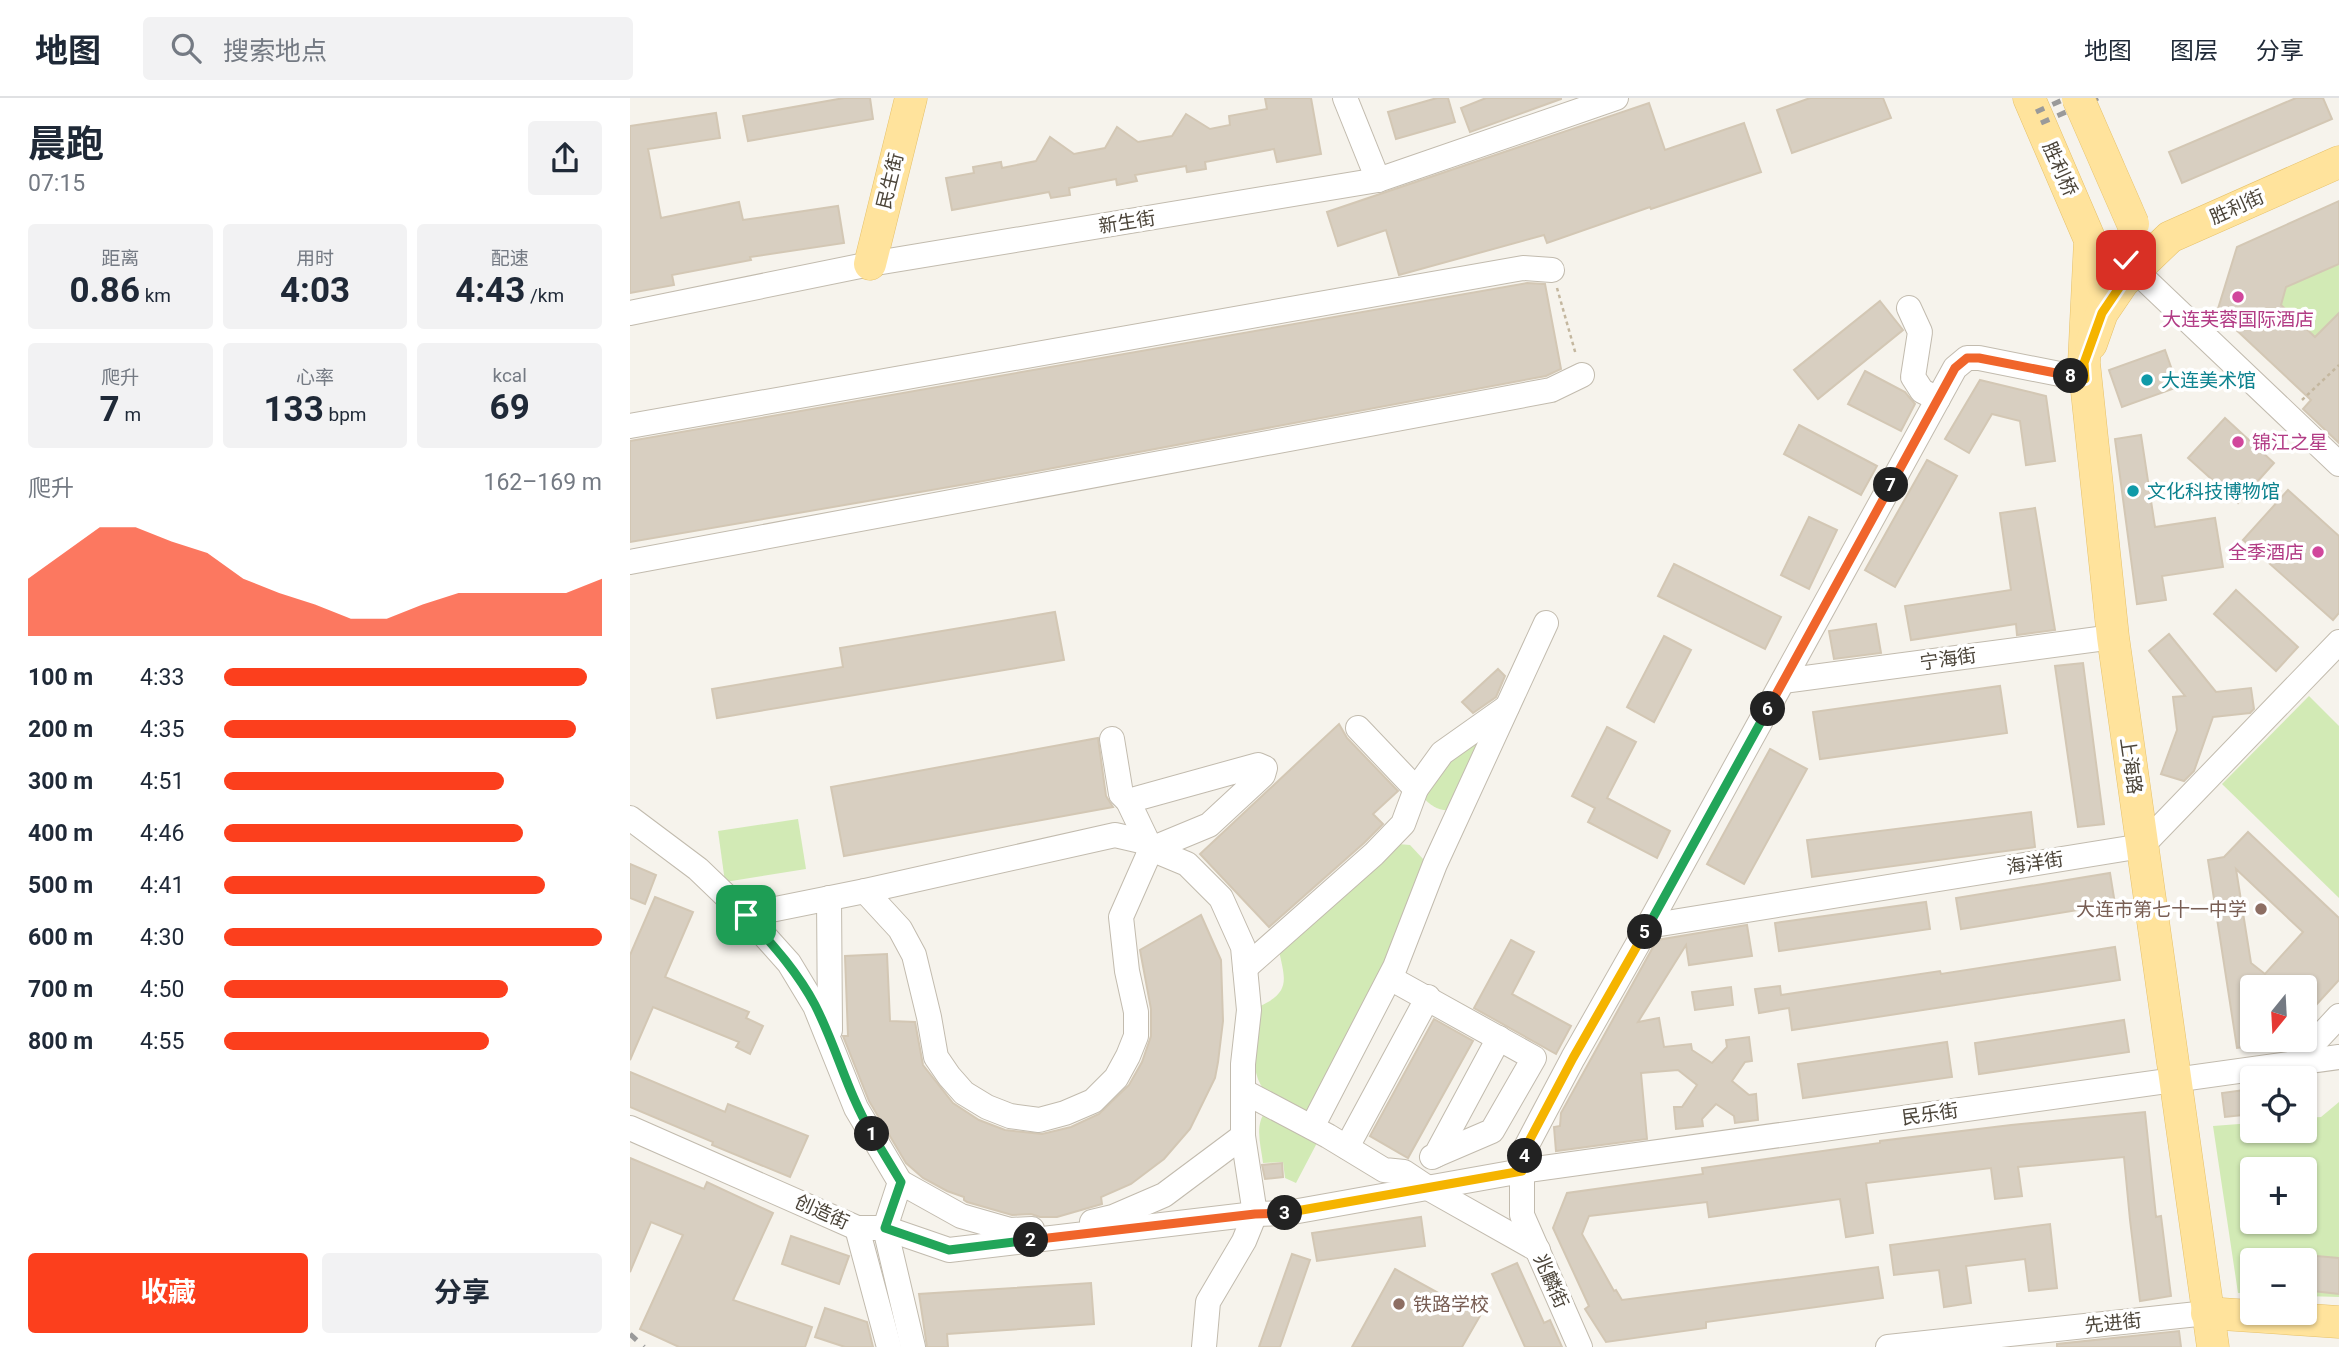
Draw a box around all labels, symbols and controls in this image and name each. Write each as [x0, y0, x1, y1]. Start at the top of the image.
search box [143, 17, 633, 80]
icon: search [167, 29, 205, 67]
text: 地图 [35, 31, 101, 70]
text: 搜索地点 [223, 36, 327, 66]
text: 地图 [2084, 37, 2132, 65]
text: 图层 [2170, 37, 2218, 65]
text: 分享 [2256, 37, 2304, 65]
button: share [528, 121, 602, 195]
text: 晨跑 [28, 122, 104, 166]
street label: 胜利桥 [2038, 138, 2082, 200]
street label: 民生街 [872, 151, 908, 211]
text: 07:15 [28, 170, 85, 197]
street label: 胜利街 [2206, 185, 2268, 229]
street label: 新生街 [1097, 206, 1157, 238]
pin [2096, 230, 2156, 290]
icon: check [2107, 241, 2145, 279]
text: 距离 [101, 247, 139, 270]
text: 用时 [296, 247, 334, 270]
text: 配速 [491, 247, 529, 270]
text: 0.86 [70, 270, 140, 311]
text: 4:03 [280, 270, 350, 311]
text: 4:43 [455, 270, 525, 311]
text: km [140, 284, 171, 307]
text: /km [525, 284, 564, 307]
marker: 大连芙蓉国际酒店 [2230, 289, 2246, 305]
place label: 大连芙蓉国际酒店 [2162, 308, 2314, 331]
pin: 8 [2054, 358, 2088, 394]
text: kcal [492, 364, 527, 387]
text: 8 [2065, 364, 2076, 387]
text: 爬升 [101, 366, 139, 389]
text: 心率 [296, 366, 334, 389]
place label: 大连美术馆 [2161, 369, 2256, 392]
marker: 大连美术馆 [2139, 372, 2155, 388]
text: 69 [490, 387, 530, 428]
text: 7 [100, 389, 120, 430]
text: 133 [264, 389, 324, 430]
text: m [120, 403, 141, 426]
text: bpm [324, 403, 366, 426]
place label: 锦江之星 [2252, 431, 2328, 454]
marker: 锦江之星 [2230, 434, 2246, 450]
pin: 7 [1874, 468, 1908, 502]
text: 162–169 m [483, 469, 602, 496]
text: 7 [1885, 473, 1896, 496]
text: 爬升 [28, 475, 74, 502]
place label: 文化科技博物馆 [2147, 480, 2280, 503]
marker: 文化科技博物馆 [2125, 483, 2141, 499]
place label: 全季酒店 [2228, 541, 2304, 564]
marker: 全季酒店 [2310, 544, 2326, 560]
street label: 宁海街 [1918, 644, 1978, 674]
text: 100 m [28, 664, 93, 691]
text: 4:33 [140, 664, 184, 691]
pin: 6 [1750, 692, 1786, 726]
text: 6 [1762, 697, 1773, 720]
text: 200 m [28, 716, 93, 743]
text: 4:35 [140, 716, 184, 743]
street label: 上海路 [2116, 736, 2146, 796]
text: 300 m [28, 768, 93, 795]
text: 4:51 [140, 768, 184, 795]
text: 400 m [28, 820, 93, 847]
text: 4:46 [140, 820, 184, 847]
street label: 海洋街 [2005, 847, 2065, 879]
text: 500 m [28, 872, 93, 899]
text: 4:41 [140, 872, 184, 899]
pin [716, 885, 776, 945]
icon: arrive [727, 896, 765, 934]
place label: 大连市第七十一中学 [2076, 898, 2247, 921]
marker: 大连市第七十一中学 [2253, 901, 2269, 917]
pin: 5 [1628, 914, 1662, 950]
text: 5 [1639, 920, 1650, 943]
text: 600 m [28, 924, 93, 951]
text: 4:30 [140, 924, 184, 951]
north arrow [2240, 975, 2317, 1052]
map controls [2240, 975, 2317, 1325]
text: 700 m [28, 976, 93, 1003]
text: 4:50 [140, 976, 184, 1003]
text: 800 m [28, 1028, 93, 1055]
text: 4:55 [140, 1028, 184, 1055]
button: locate [2240, 1066, 2317, 1143]
street label: 民乐街 [1900, 1099, 1960, 1129]
pin: 1 [854, 1116, 890, 1152]
text: 1 [866, 1122, 877, 1145]
pin: 4 [1508, 1138, 1542, 1174]
text: 4 [1519, 1144, 1530, 1167]
button: + [2240, 1157, 2317, 1234]
street label: 创造街 [791, 1190, 853, 1234]
pin: 3 [1268, 1196, 1302, 1230]
text: 3 [1279, 1201, 1290, 1224]
pin: 2 [1014, 1222, 1048, 1258]
text: 2 [1025, 1228, 1036, 1251]
button: − [2240, 1248, 2317, 1325]
street label: 兆麟街 [1529, 1250, 1573, 1312]
button: 收藏 [28, 1253, 308, 1333]
button: 分享 [322, 1253, 602, 1333]
place label: 铁路学校 [1413, 1293, 1489, 1316]
marker: 铁路学校 [1391, 1296, 1407, 1312]
street label: 先进街 [2083, 1309, 2143, 1337]

